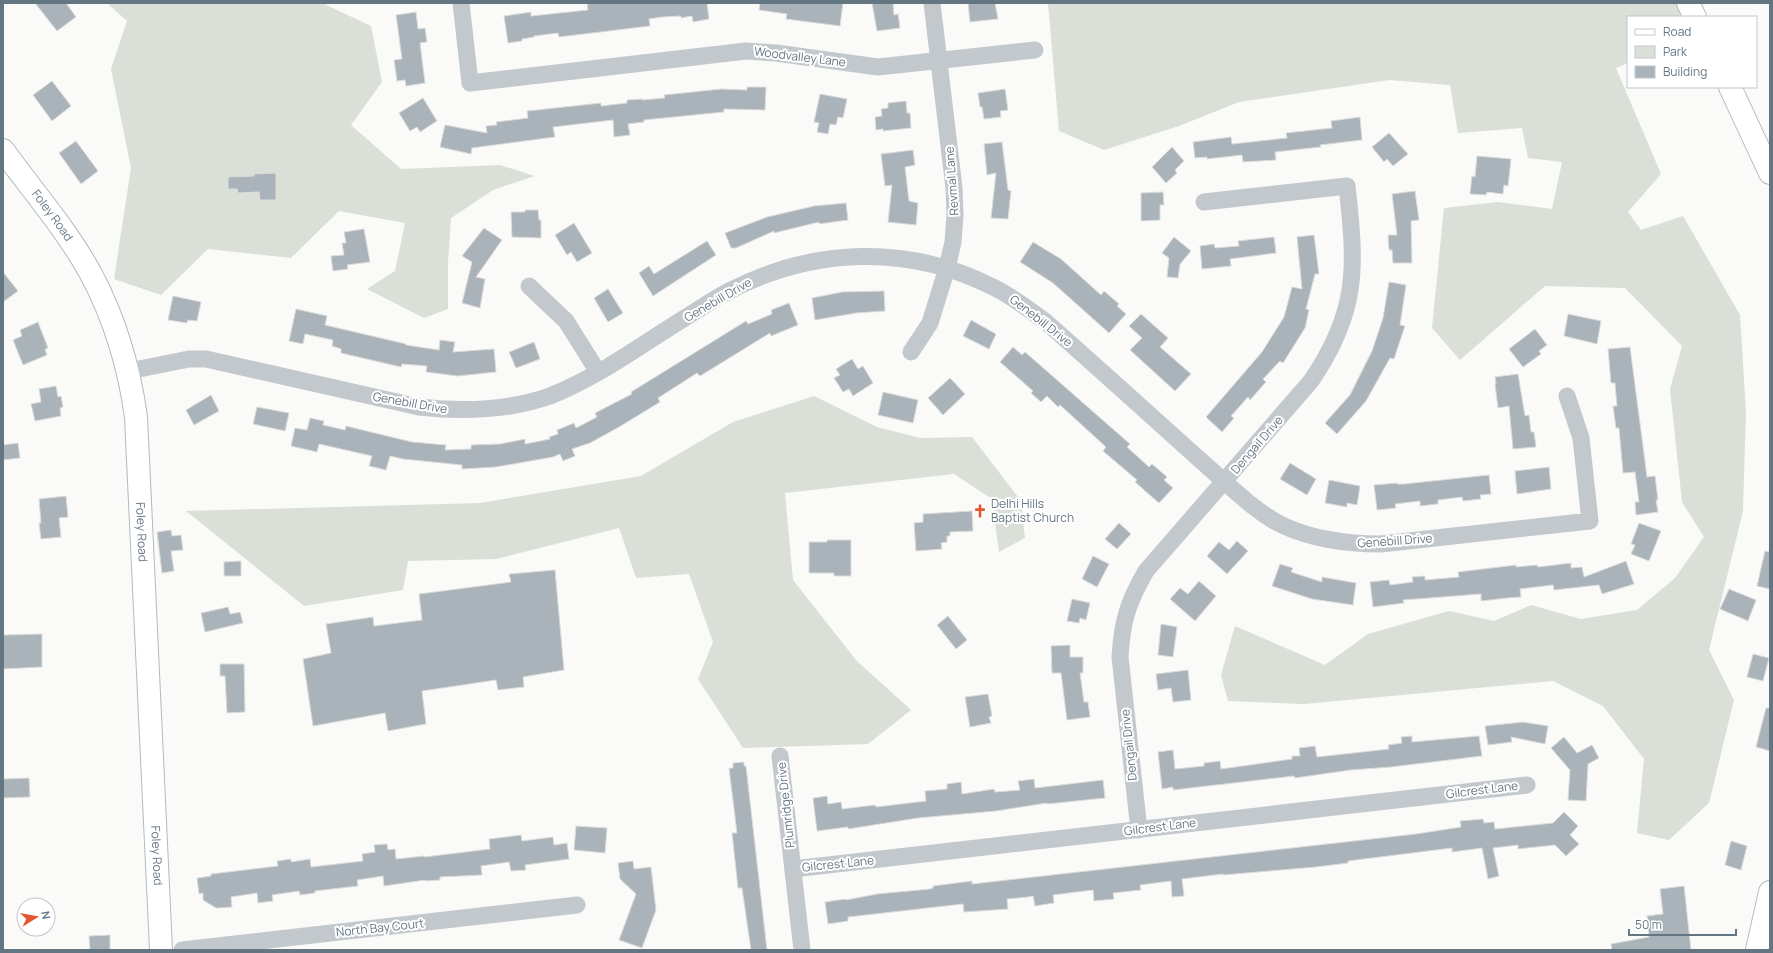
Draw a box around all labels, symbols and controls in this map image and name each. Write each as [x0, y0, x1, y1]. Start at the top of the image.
legend [1627, 16, 1757, 88]
text: Road [1663, 23, 1691, 40]
street label: Woodvalley Lane [753, 42, 847, 71]
text: Park [1663, 43, 1688, 60]
text: Building [1663, 63, 1707, 80]
street label: Revmal Lane [941, 146, 962, 216]
street label: Foley Road [28, 186, 77, 244]
street label: Genebill Drive [681, 273, 755, 326]
street label: Genebill Drive [1006, 291, 1076, 351]
street label: Genebill Drive [371, 388, 449, 417]
street label: Dengail Drive [1227, 412, 1287, 477]
place label: Delhi Hills Baptist Church [991, 495, 1074, 526]
street label: Foley Road [132, 502, 152, 562]
church icon: Delhi Hills Baptist Church [972, 503, 988, 519]
street label: Genebill Drive [1357, 529, 1433, 552]
street label: Dengail Drive [1116, 708, 1141, 782]
street label: Plumridge Drive [773, 761, 798, 849]
street label: Gilcrest Lane [1445, 777, 1519, 802]
street label: Gilcrest Lane [1123, 814, 1197, 839]
street label: Foley Road [147, 825, 167, 886]
street label: Gilcrest Lane [801, 851, 875, 876]
north arrow [16, 897, 56, 937]
text: N [38, 910, 54, 920]
scale bar [1629, 911, 1736, 937]
street label: North Bay Court [335, 914, 425, 941]
text: 50 m [1635, 916, 1662, 933]

